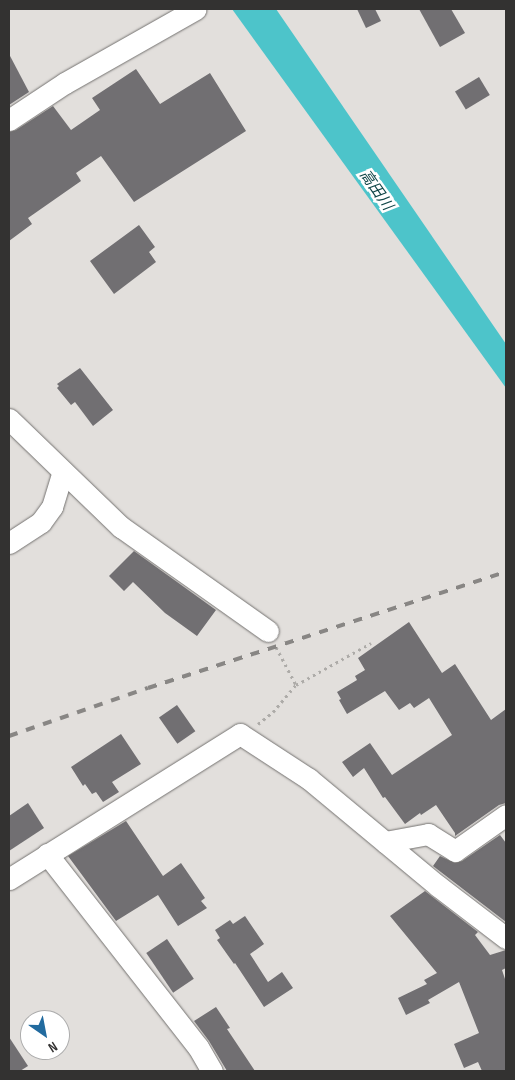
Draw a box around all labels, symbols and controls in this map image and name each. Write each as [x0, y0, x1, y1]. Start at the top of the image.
water label: 高田川 [356, 166, 396, 214]
north arrow [20, 1010, 70, 1060]
text: N [45, 1038, 61, 1056]

